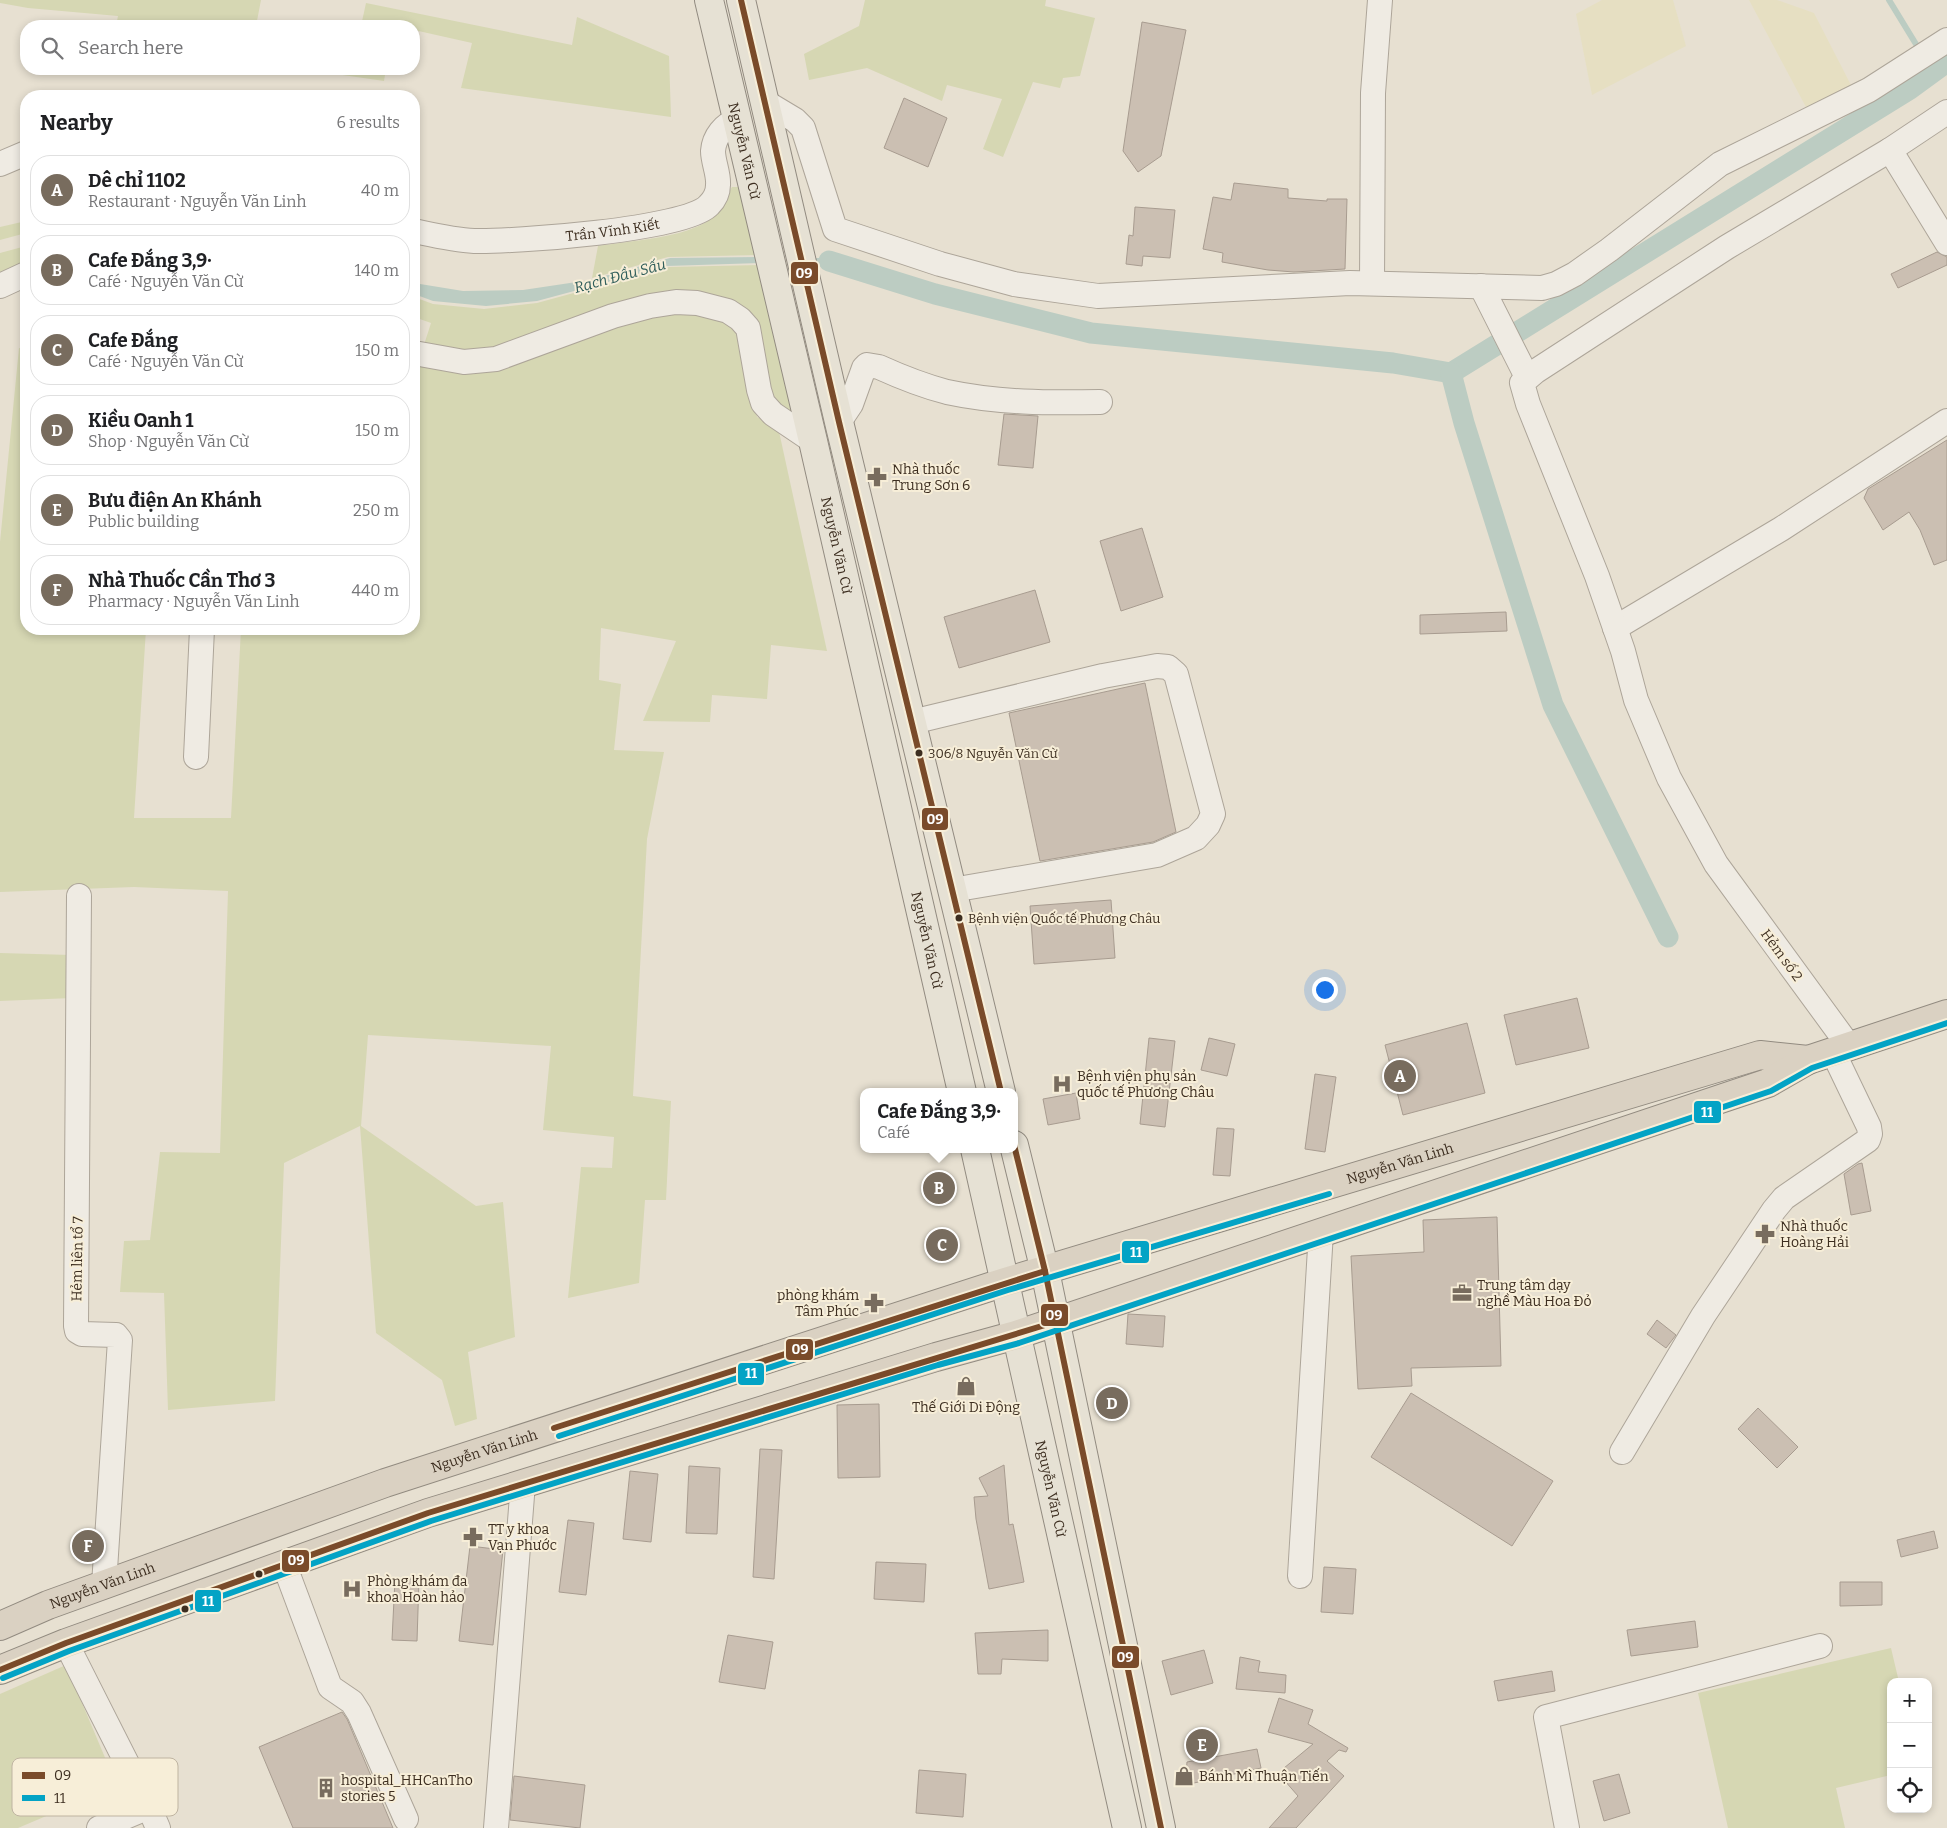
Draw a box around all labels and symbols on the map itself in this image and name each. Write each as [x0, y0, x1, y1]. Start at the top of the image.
street label: Nguyễn Văn Cừ [724, 101, 764, 201]
street label: Trần Vĩnh Kiết [565, 215, 661, 245]
water label: Rạch Đầu Sấu [572, 255, 668, 297]
line badge: 09 [790, 261, 819, 285]
text: 09 [795, 265, 813, 282]
place label: Nhà thuốc Trung Sơn 6 [892, 460, 970, 494]
pharmacy icon: Nhà thuốc Trung Sơn 6 [866, 466, 888, 488]
street label: Nguyễn Văn Cừ [817, 495, 856, 596]
place label: 306/8 Nguyễn Văn Cừ [928, 746, 1058, 761]
marker: 306/8 Nguyễn Văn Cừ [914, 748, 924, 758]
line badge: 09 [921, 807, 949, 831]
text: 09 [926, 811, 944, 828]
street label: Nguyễn Văn Cừ [907, 890, 946, 990]
place label: Bệnh viện Quốc tế Phương Châu [968, 911, 1160, 926]
marker: Bệnh viện Quốc tế Phương Châu [954, 913, 964, 923]
street label: Hẻm số 2 [1757, 925, 1807, 985]
your location [1312, 977, 1338, 1003]
pin: A [1384, 1057, 1416, 1095]
place label: Bệnh viện phụ sản quốc tế Phương Châu [1077, 1068, 1214, 1101]
hospital icon: Bệnh viện phụ sản quốc tế Phương Châu [1051, 1073, 1073, 1095]
line badge: 11 [1693, 1100, 1722, 1124]
text: 11 [1701, 1104, 1713, 1121]
street label: Nguyễn Văn Linh [1345, 1140, 1456, 1188]
pin: B [923, 1169, 955, 1207]
street label: Hẻm liên tổ 7 [67, 1216, 87, 1302]
place label: Nhà thuốc Hoàng Hải [1780, 1217, 1849, 1251]
pharmacy icon: Nhà thuốc Hoàng Hải [1754, 1223, 1776, 1245]
pin: C [926, 1226, 958, 1264]
line badge: 11 [1121, 1240, 1150, 1264]
text: 11 [1130, 1244, 1142, 1261]
place label: Trung tâm dạy nghề Màu Hoa Đỏ [1477, 1277, 1592, 1310]
office icon: Trung tâm dạy nghề Màu Hoa Đỏ [1451, 1282, 1473, 1304]
place label: phòng khám Tâm Phúc [777, 1287, 860, 1320]
pharmacy icon: phòng khám Tâm Phúc [863, 1292, 885, 1314]
line badge: 09 [1040, 1303, 1069, 1327]
text: 09 [1045, 1307, 1063, 1324]
line badge: 09 [785, 1338, 814, 1361]
text: 09 [791, 1341, 809, 1358]
line badge: 11 [737, 1362, 765, 1386]
text: 11 [745, 1365, 757, 1382]
shop icon: Thế Giới Di Động [955, 1375, 977, 1397]
pin: D [1096, 1384, 1128, 1422]
place label: Thế Giới Di Động [912, 1398, 1020, 1416]
street label: Nguyễn Văn Linh [429, 1426, 540, 1477]
street label: Nguyễn Văn Cừ [1031, 1439, 1070, 1539]
place label: TT y khoa Vạn Phước [488, 1521, 557, 1554]
pharmacy icon: TT y khoa Vạn Phước [462, 1526, 484, 1548]
pin: F [72, 1527, 104, 1565]
line badge: 09 [281, 1549, 310, 1573]
text: 09 [287, 1552, 305, 1569]
street label: Nguyễn Văn Linh [47, 1559, 158, 1613]
unlabelled marker [254, 1569, 264, 1579]
place label: Phòng khám đa khoa Hoàn hảo [367, 1573, 468, 1606]
hospital icon: Phòng khám đa khoa Hoàn hảo [341, 1578, 363, 1600]
line badge: 11 [194, 1589, 222, 1613]
text: 11 [202, 1593, 214, 1610]
unlabelled marker [180, 1604, 190, 1614]
line badge: 09 [1111, 1645, 1140, 1669]
text: 09 [1116, 1649, 1134, 1666]
pin: E [1186, 1726, 1218, 1764]
legend [12, 1758, 178, 1816]
shop icon: Bánh Mì Thuận Tiến [1173, 1765, 1195, 1787]
text: 09 [54, 1767, 71, 1784]
place label: Bánh Mì Thuận Tiến [1199, 1767, 1329, 1785]
place label: hospital_HHCanTho stories 5 [341, 1772, 473, 1805]
building icon: hospital_HHCanTho stories 5 [315, 1777, 337, 1799]
text: 11 [54, 1790, 66, 1807]

